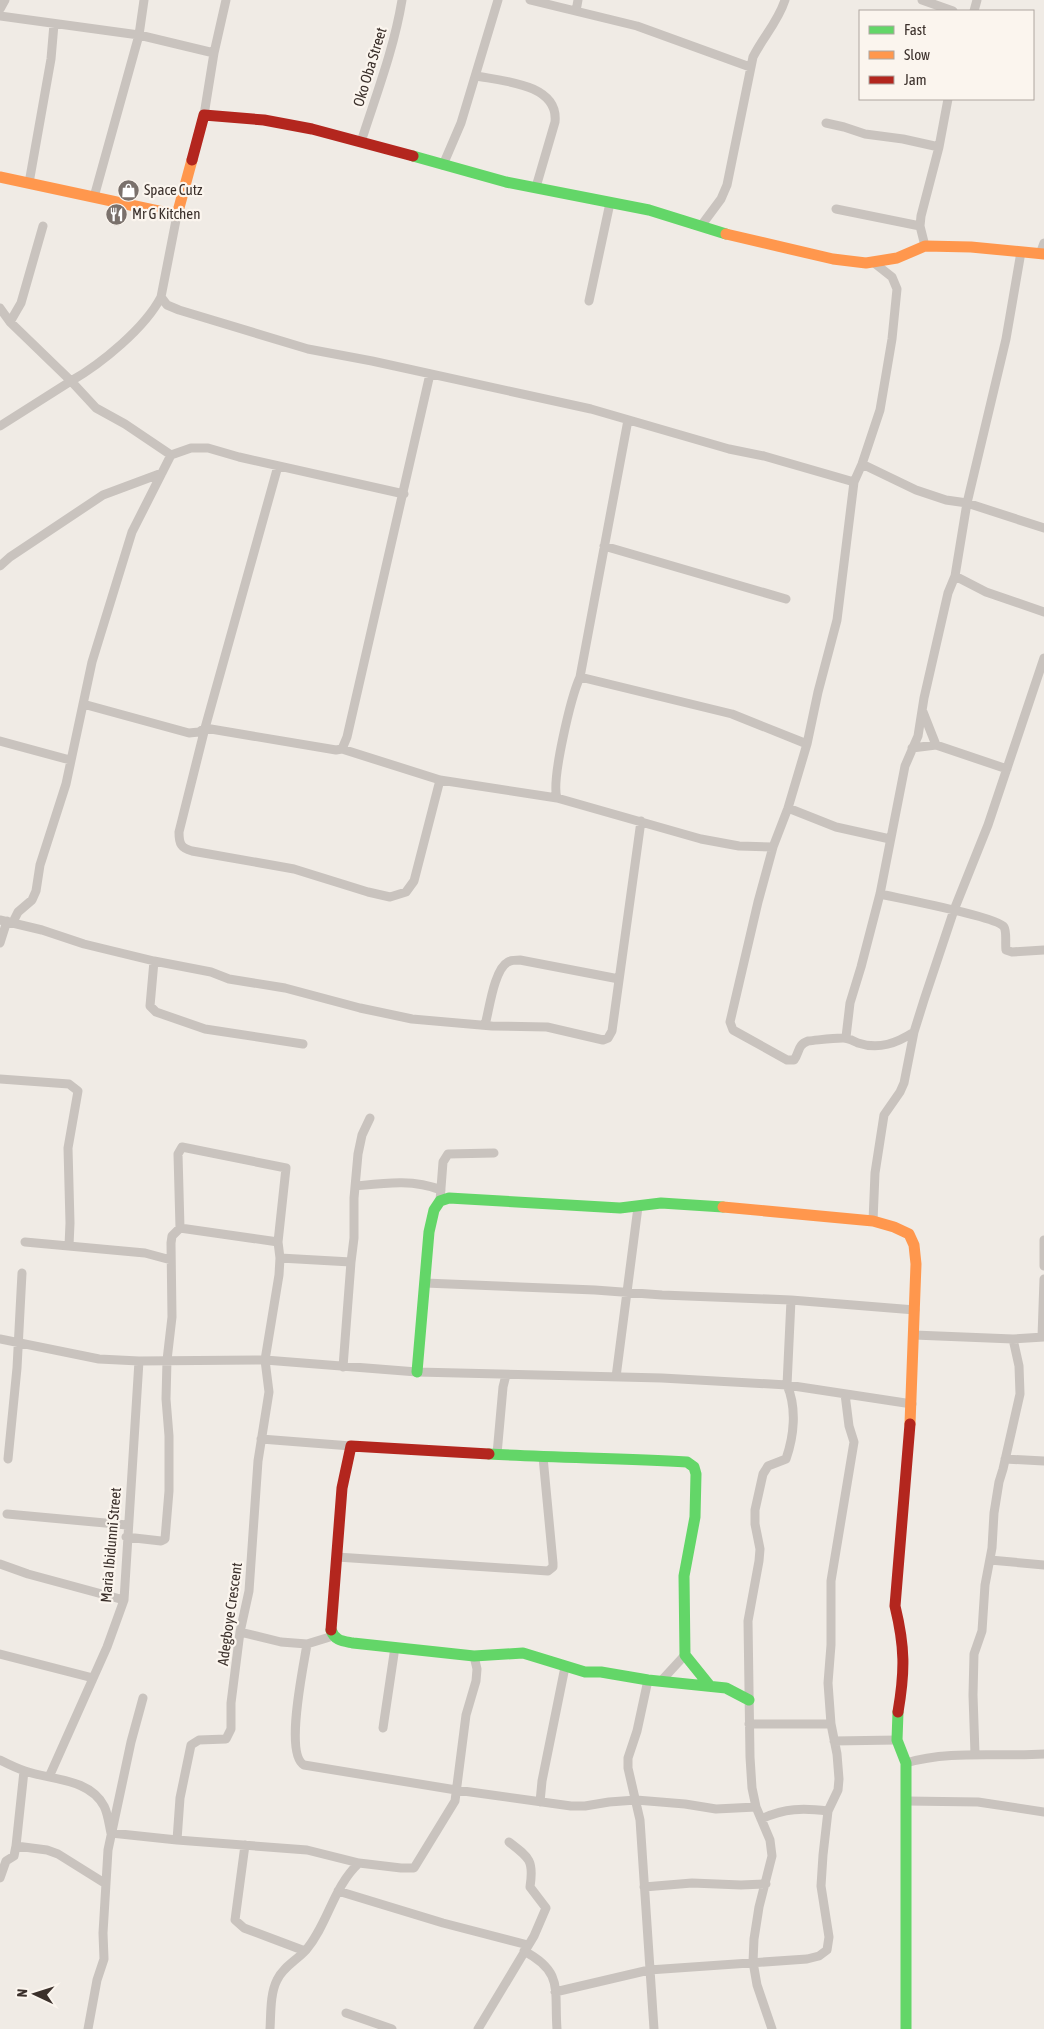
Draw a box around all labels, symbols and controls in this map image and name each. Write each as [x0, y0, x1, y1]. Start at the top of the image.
legend [859, 10, 1034, 100]
text: Fast [904, 21, 926, 38]
street label: Oko Oba Street [349, 25, 390, 109]
text: Slow [904, 46, 930, 63]
text: Jam [904, 71, 927, 88]
shop icon: Space Cutz [116, 178, 140, 202]
place label: Space Cutz [144, 181, 203, 198]
restaurant icon: Mr G Kitchen [104, 202, 128, 226]
place label: Mr G Kitchen [132, 205, 200, 222]
street label: Maria Ibidunni Street [97, 1487, 124, 1603]
street label: Adegboye Crescent [214, 1561, 245, 1667]
north arrow [10, 1969, 60, 2019]
text: N [14, 1988, 30, 1998]

